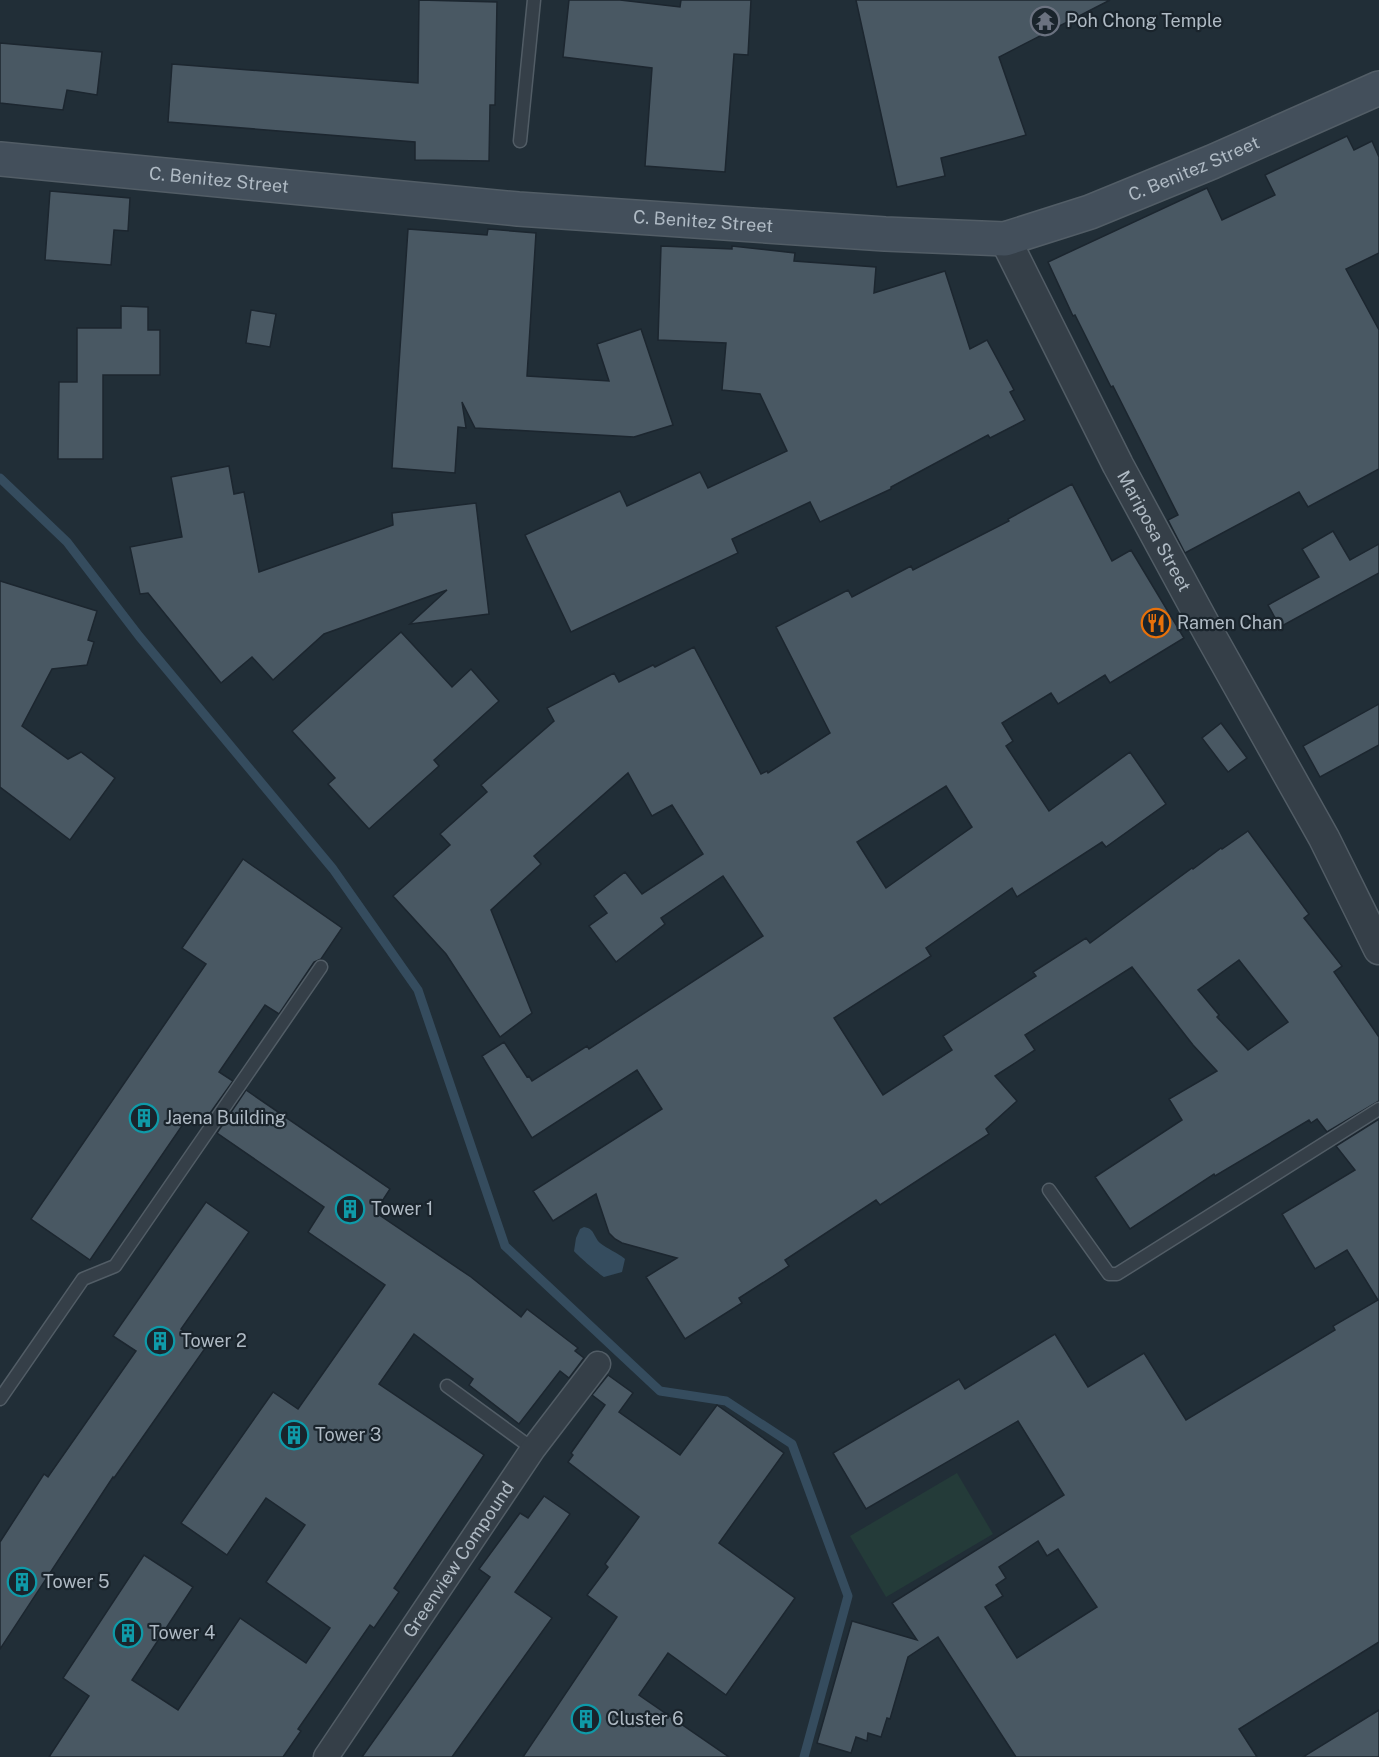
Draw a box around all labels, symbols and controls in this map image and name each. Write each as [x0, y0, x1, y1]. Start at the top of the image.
temple icon: Poh Chong Temple [1029, 5, 1061, 37]
place label: Poh Chong Temple [1066, 10, 1222, 31]
street label: C. Benitez Street [1125, 131, 1262, 205]
street label: C. Benitez Street [148, 162, 290, 197]
street label: C. Benitez Street [633, 206, 774, 236]
street label: Mariposa Street [1113, 467, 1196, 595]
restaurant icon: Ramen Chan [1140, 607, 1172, 639]
place label: Ramen Chan [1177, 612, 1283, 633]
building icon: Jaena Building [128, 1102, 160, 1134]
place label: Jaena Building [165, 1107, 286, 1128]
building icon: Tower 1 [334, 1193, 366, 1225]
place label: Tower 1 [371, 1198, 433, 1219]
building icon: Tower 2 [144, 1325, 176, 1357]
place label: Tower 2 [181, 1330, 247, 1351]
building icon: Tower 3 [278, 1419, 310, 1451]
place label: Tower 3 [315, 1424, 381, 1445]
street label: Greenview Compound [398, 1477, 518, 1641]
building icon: Tower 5 [6, 1566, 38, 1598]
place label: Tower 5 [43, 1571, 110, 1592]
building icon: Tower 4 [112, 1617, 144, 1649]
place label: Tower 4 [149, 1622, 215, 1643]
building icon: Cluster 6 [570, 1703, 602, 1735]
place label: Cluster 6 [607, 1708, 683, 1729]

